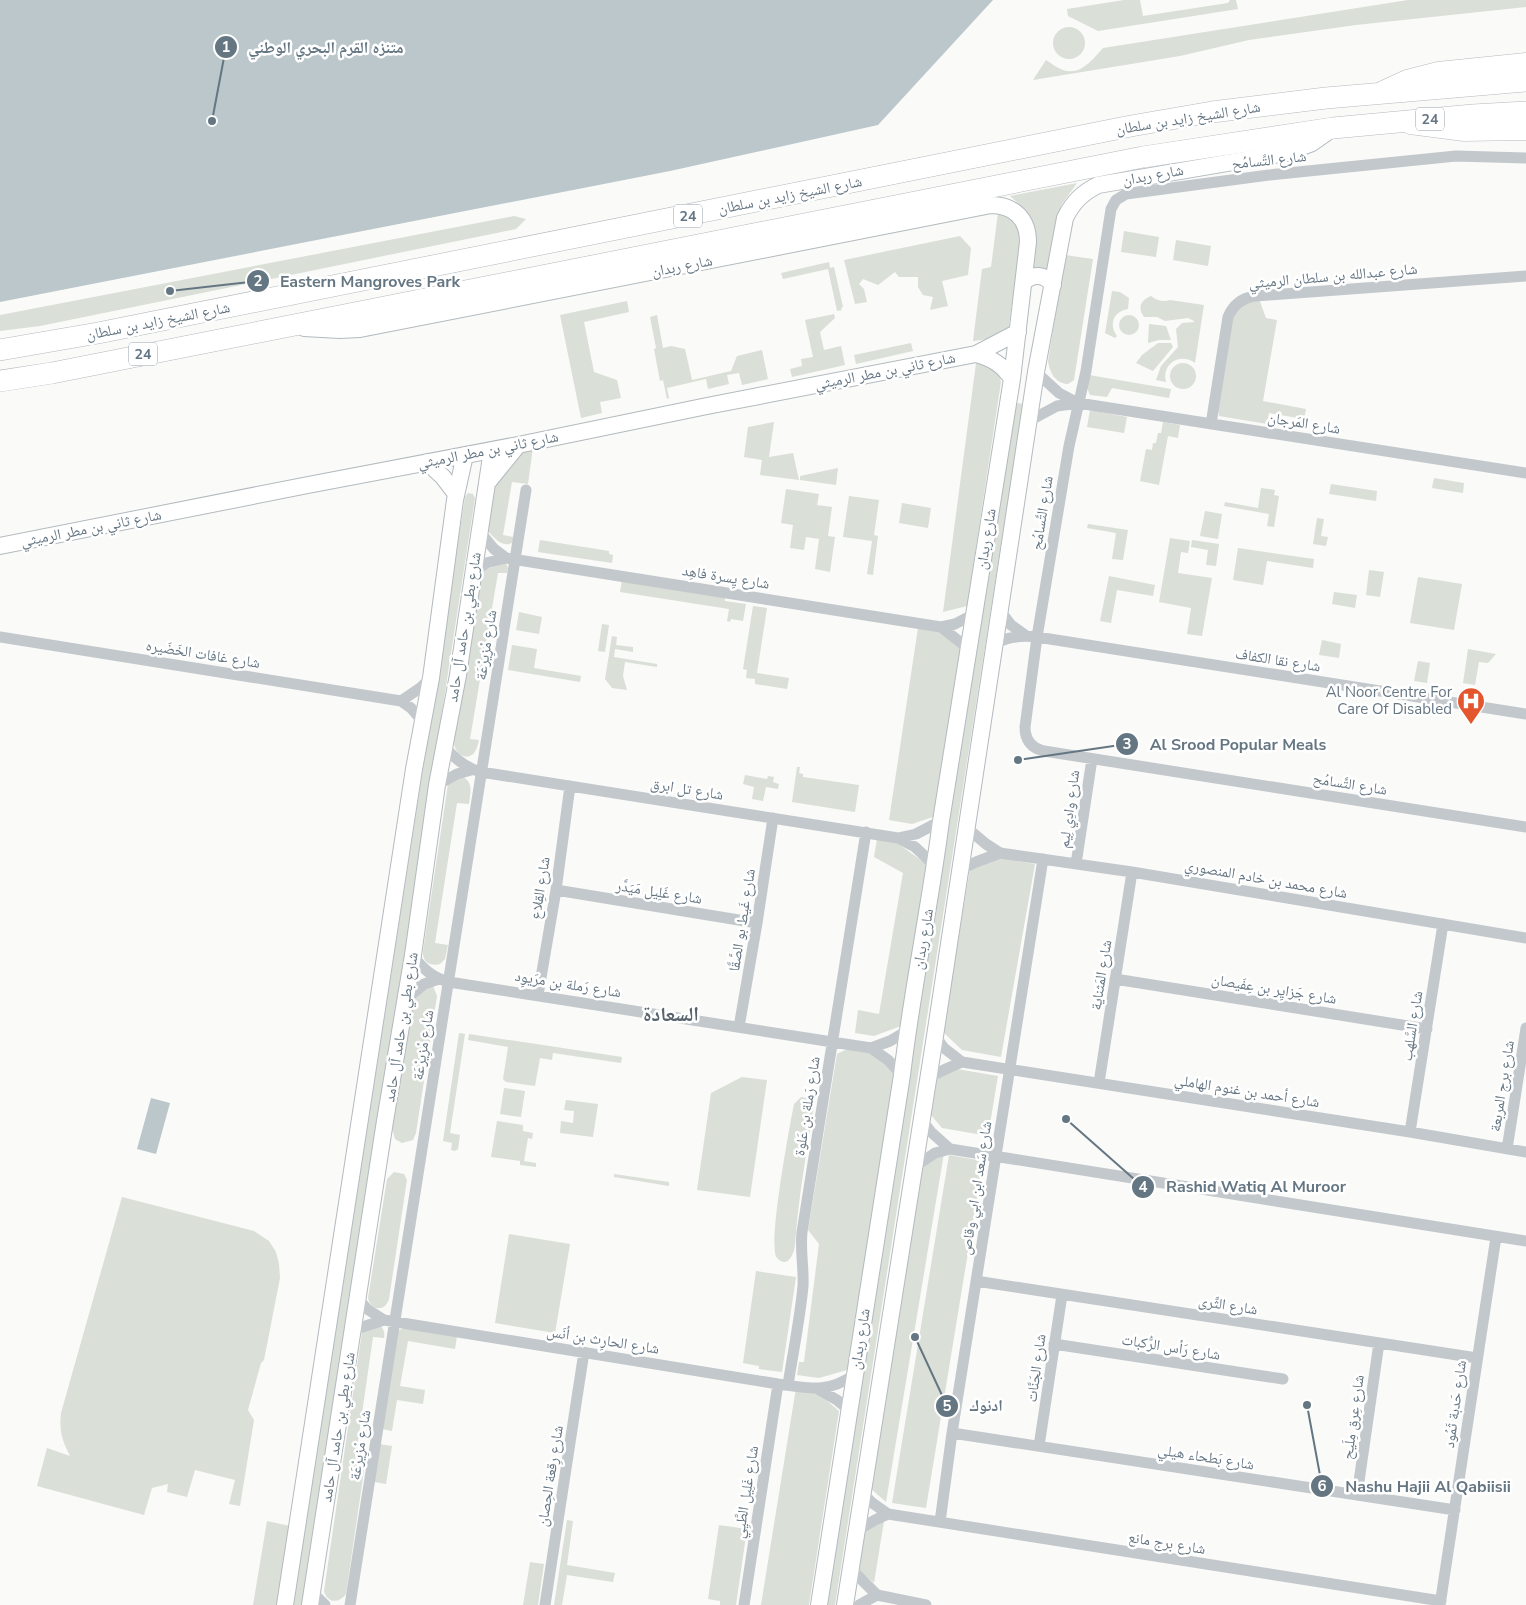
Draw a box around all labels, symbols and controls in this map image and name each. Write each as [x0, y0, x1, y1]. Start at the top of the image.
callout: متنزه القرم البحري الوطني [213, 32, 414, 63]
text: 1 [221, 37, 231, 57]
text: متنزه القرم البحري الوطني [248, 37, 404, 60]
street label: شارع الشيخ زايد بن سلطان [1114, 97, 1262, 139]
road number: 24 [1416, 108, 1444, 130]
street label: شارع التَّسامُح [1231, 146, 1308, 174]
street label: شارع ربدان [1121, 160, 1185, 190]
street label: شارع الشيخ زايد بن سلطان [716, 171, 864, 219]
road number: 24 [674, 205, 702, 228]
street label: شارع ربدان [650, 250, 714, 282]
street label: شارع عبدالله بن سلطان الرميثي [1248, 259, 1419, 295]
callout: Eastern Mangroves Park [245, 266, 470, 297]
text: 2 [253, 271, 263, 291]
text: Eastern Mangroves Park [280, 271, 461, 293]
street label: شارع الشيخ زايد بن سلطان [84, 297, 232, 345]
road number: 24 [129, 342, 157, 366]
street label: شارع ثاني بن مطر الرميثي [813, 347, 958, 396]
street label: شارع المَرجان [1266, 407, 1342, 439]
street label: شارع ثاني بن مطر الرميثي [416, 426, 561, 475]
street label: شارع التَّسامُح [1026, 474, 1058, 552]
street label: شارع ثاني بن مطر الرميثي [19, 504, 164, 553]
street label: شارع ربدان [971, 507, 1001, 571]
street label: شارع بطي بن حامد آل حامد [442, 550, 488, 704]
street label: شارع يِسرة فاهِد [681, 560, 771, 595]
street label: شارع مْزِيرْعَة [471, 608, 503, 682]
street label: شارع غافات الخَضَيره [145, 635, 262, 673]
street label: شارع نقا الكفاف [1234, 643, 1322, 677]
place label: Al Noor Centre For Care Of Disabled [1326, 682, 1453, 719]
hospital icon: Al Noor Centre For Care Of Disabled [1456, 686, 1486, 725]
callout: Al Srood Popular Meals [1114, 728, 1336, 759]
text: 3 [1122, 734, 1132, 754]
text: Al Srood Popular Meals [1150, 734, 1327, 756]
street label: شارع وادِي لِيم [1054, 768, 1086, 850]
street label: شارع التَّسامُح [1311, 768, 1389, 800]
street label: شارع تل ابرق [649, 773, 725, 805]
street label: شارع القِلاع [525, 855, 555, 921]
street label: شارع محمد بن خادم المنصوري [1183, 855, 1349, 905]
street label: شارع غَيط بو الصَّقَّا [724, 867, 760, 973]
street label: شارع غَلِيل مَيَدَّر [614, 875, 704, 909]
street label: شارع ربدان [908, 907, 938, 971]
street label: شارع المَثناية [1086, 938, 1116, 1012]
street label: شارع بطي بن حامد آل حامد [379, 950, 425, 1104]
street label: شارع رَملة بن مرَيوِد [513, 966, 623, 1003]
street label: شارع جَزايِر بن عِفَيصان [1210, 969, 1338, 1010]
street label: شارع السَّلهب [1397, 989, 1427, 1062]
district label: السعادة [643, 1001, 699, 1028]
street label: شارع مْزِيرْعَة [408, 1008, 440, 1082]
street label: شارع برج المربعة [1485, 1039, 1519, 1133]
street label: شارع رَملة بن عَلوة [789, 1055, 825, 1157]
street label: شارع أحمد بن غنوم الهاملي [1173, 1070, 1321, 1114]
street label: شارع سَعد ابن ابي وقاص [956, 1120, 998, 1257]
callout: Rashid Watiq Al Muroor [1131, 1171, 1356, 1202]
text: Rashid Watiq Al Muroor [1166, 1176, 1347, 1198]
text: 4 [1138, 1177, 1148, 1197]
street label: شارع الثَّرى [1197, 1290, 1259, 1320]
street label: شارع ربدان [845, 1307, 875, 1371]
street label: شارع الحارِث بن أنَس [545, 1321, 661, 1360]
street label: شارع رَأس الرُّكبات [1120, 1329, 1222, 1365]
street label: شارع الجَنَّات [1021, 1332, 1051, 1403]
street label: شارع بطي بن حامد آل حامد [316, 1350, 362, 1504]
street label: شارع حَدبة ثَمُود [1439, 1359, 1471, 1449]
street label: شارع عِرق مِلَيح [1337, 1373, 1369, 1461]
callout: ادنوك [935, 1390, 1013, 1421]
text: ادنوك [969, 1395, 1003, 1417]
text: 5 [942, 1396, 952, 1416]
street label: شارع مْزِيرْعَة [345, 1408, 377, 1482]
street label: شارع رِقعة الحِصان [532, 1424, 569, 1528]
street label: شارع بَطحاء هيلي [1156, 1440, 1256, 1476]
street label: شارع غَلِيل الطَّيِي [729, 1444, 765, 1540]
callout: Nashu Hajii Al Qabiisii [1310, 1471, 1520, 1502]
text: 6 [1317, 1476, 1327, 1496]
text: Nashu Hajii Al Qabiisii [1345, 1476, 1511, 1498]
street label: شارع برج مانع [1127, 1527, 1207, 1559]

